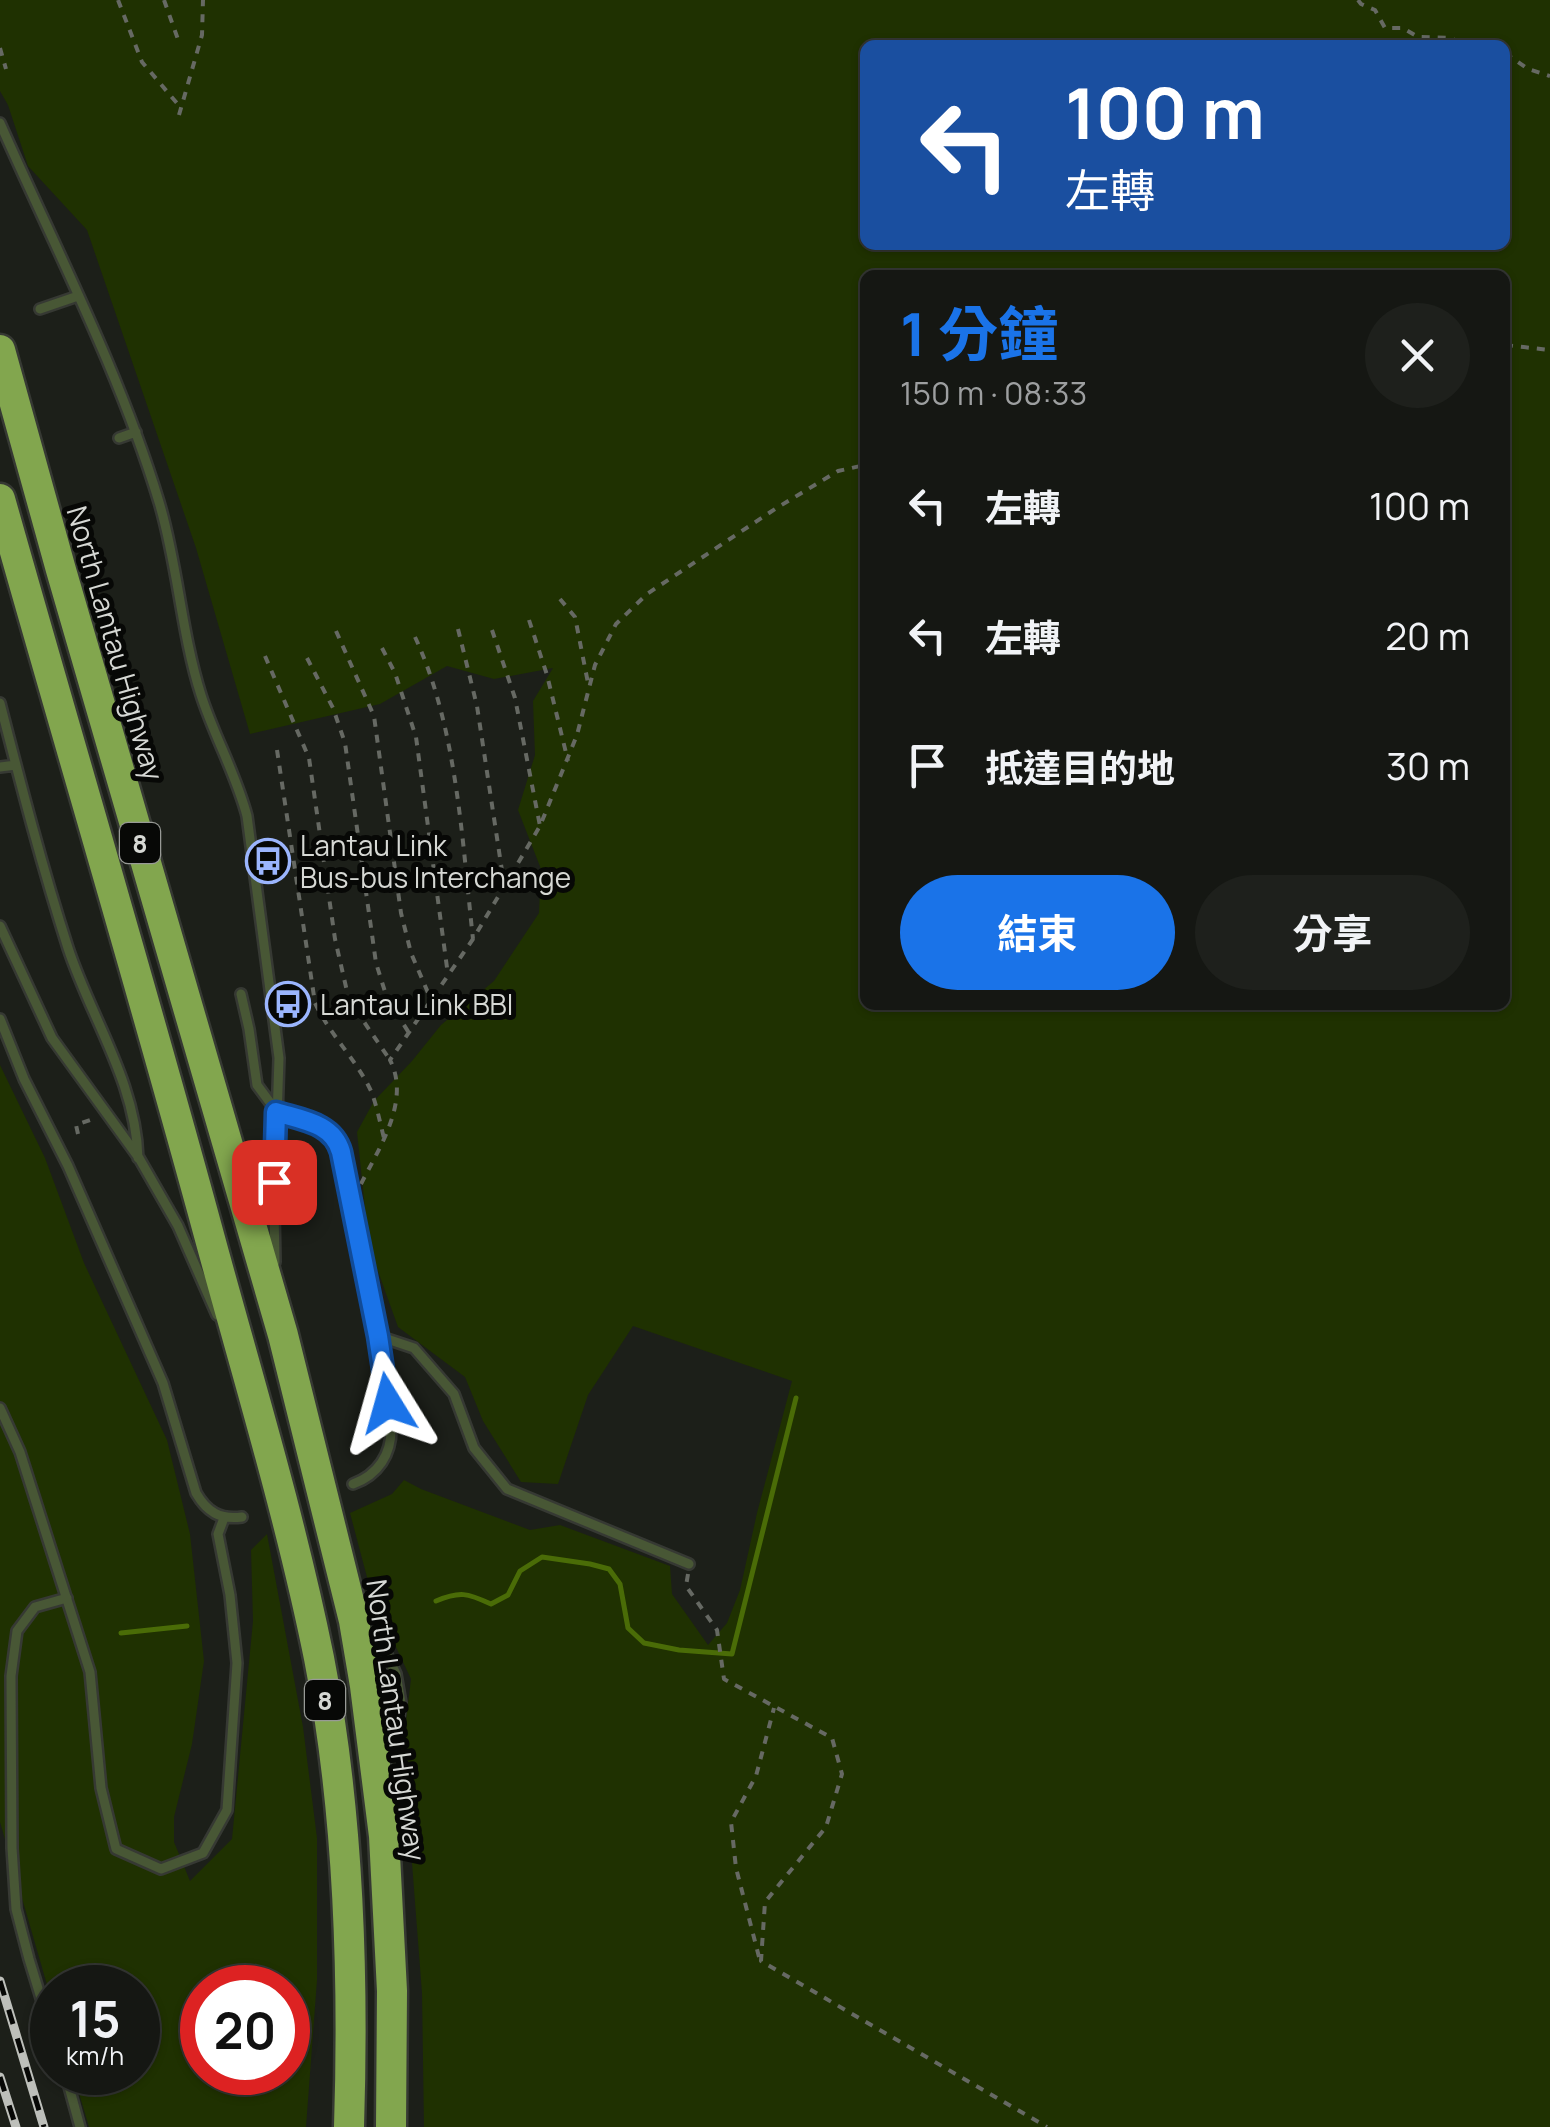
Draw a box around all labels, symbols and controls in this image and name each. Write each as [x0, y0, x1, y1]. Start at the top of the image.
text: 100 m [1065, 64, 1265, 160]
icon: left [900, 80, 1030, 210]
text: 左轉 [1065, 159, 1155, 221]
text: 1 分鐘 [900, 292, 1058, 374]
button: close [1365, 303, 1470, 408]
text: 150 m · 08:33 [900, 371, 1087, 415]
icon: left [900, 478, 955, 533]
text: 100 m [1369, 479, 1470, 531]
text: 左轉 [985, 481, 1061, 533]
street label: North Lantau Highway [59, 501, 173, 785]
icon: left [900, 608, 955, 663]
text: 20 m [1385, 609, 1470, 661]
text: 左轉 [985, 611, 1061, 663]
icon: arrive [900, 738, 955, 793]
text: 30 m [1386, 739, 1470, 791]
text: 抵達目的地 [985, 741, 1175, 793]
road number: 8 [120, 823, 160, 863]
place label: Lantau Link Bus-bus Interchange [300, 826, 571, 896]
bus stop icon: Lantau Link Bus-bus Interchange [245, 838, 291, 884]
button: 結束 [900, 875, 1175, 990]
button: 分享 [1195, 875, 1470, 990]
bus stop icon: Lantau Link BBI [265, 981, 311, 1027]
place label: Lantau Link BBI [320, 985, 513, 1023]
pin [232, 1140, 317, 1225]
icon: arrive [247, 1155, 302, 1210]
position arrow [336, 1351, 440, 1455]
street label: North Lantau Highway [358, 1577, 436, 1863]
road number: 8 [305, 1680, 345, 1720]
speed limit sign: 20 [180, 1965, 310, 2095]
text: 15 [69, 1984, 121, 2052]
text: km/h [66, 2038, 124, 2073]

